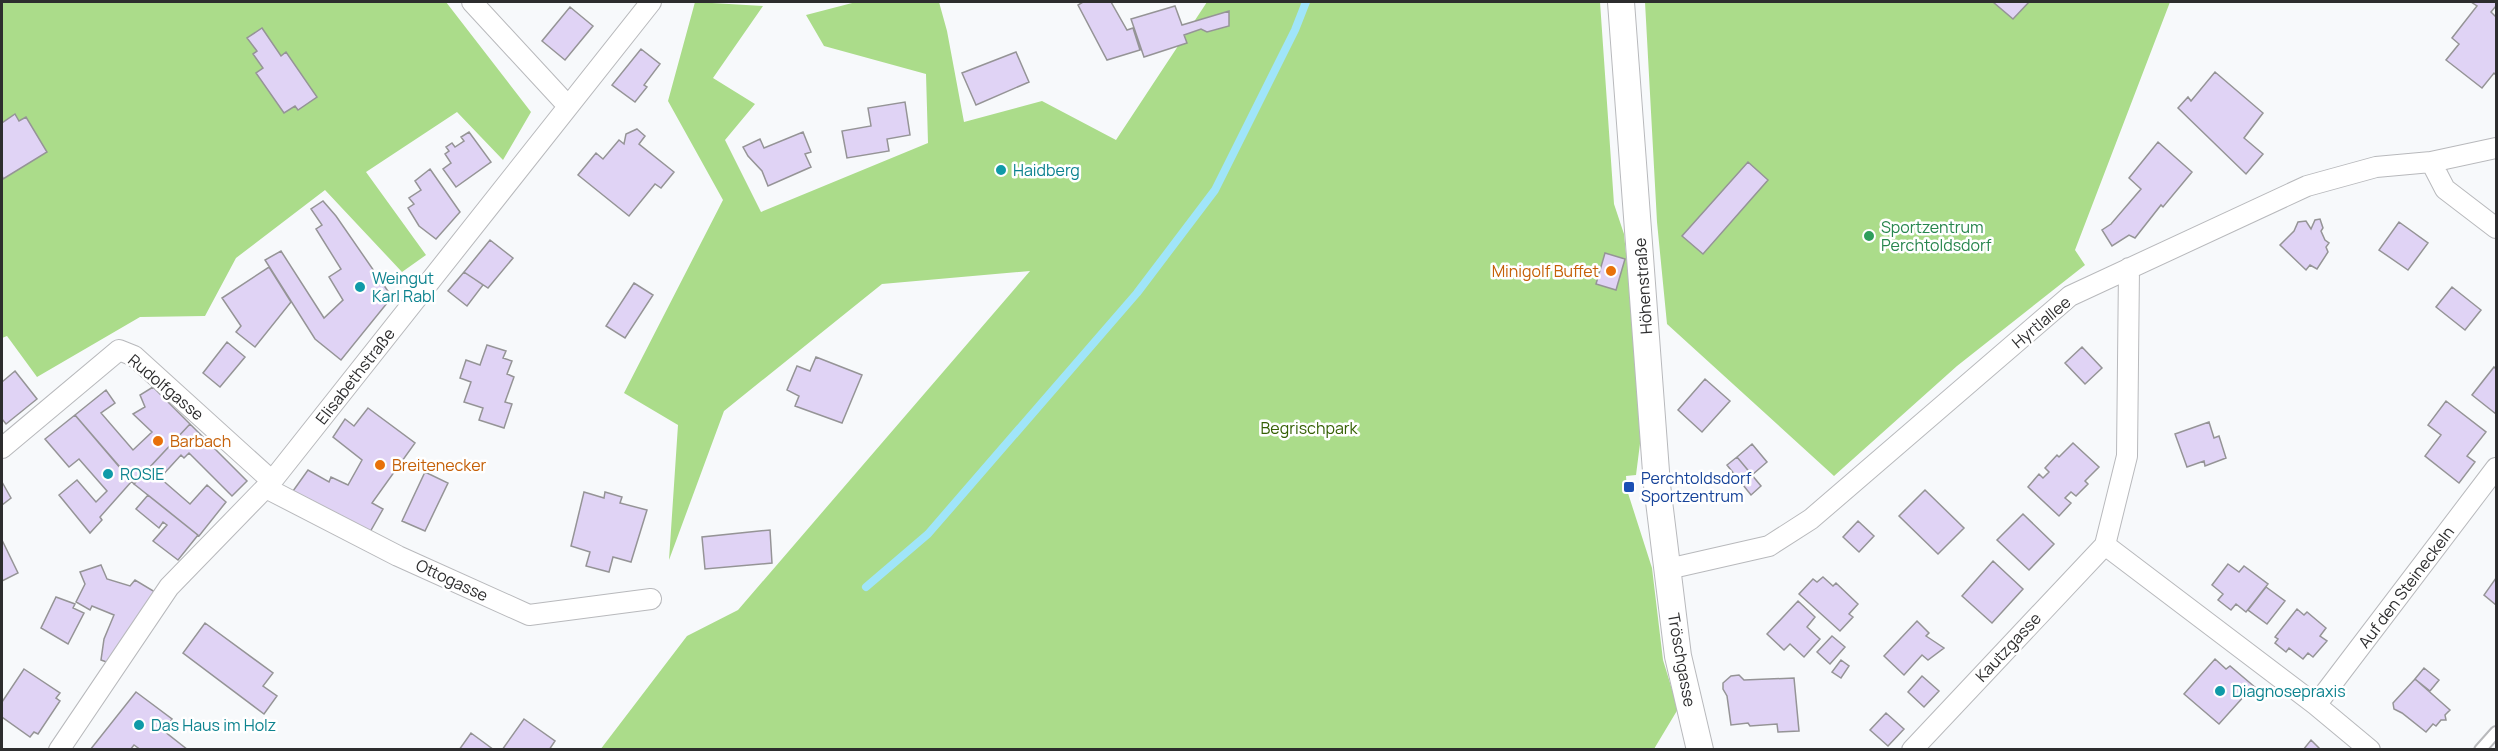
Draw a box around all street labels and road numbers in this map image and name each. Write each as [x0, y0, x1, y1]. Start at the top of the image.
street label: Höhenstraße [1629, 237, 1657, 335]
street label: Hyrtlallee [2007, 291, 2075, 353]
street label: Elisabethstraße [310, 323, 400, 429]
street label: Rudolfgasse [124, 349, 208, 425]
street label: Auf den Steineckeln [2353, 522, 2459, 652]
street label: Ottogasse [412, 554, 492, 606]
street label: Kautzgasse [1970, 608, 2046, 686]
street label: Tröschgasse [1663, 611, 1701, 709]

